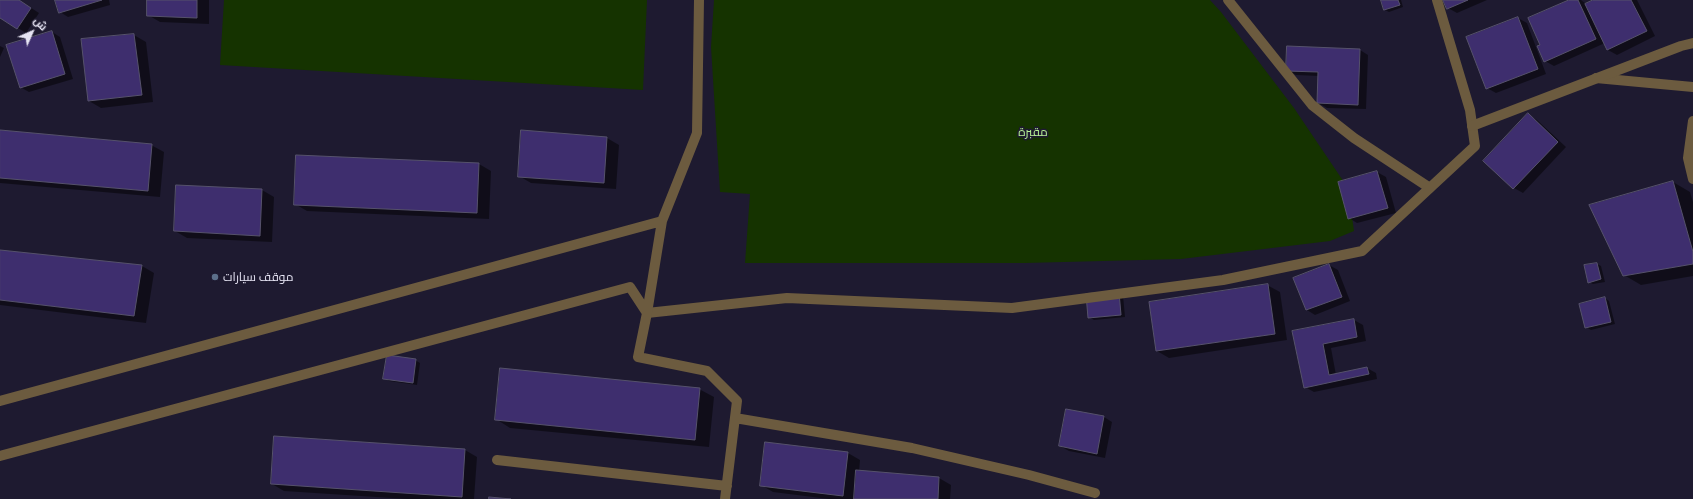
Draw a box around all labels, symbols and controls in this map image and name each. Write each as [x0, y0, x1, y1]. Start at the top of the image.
north arrow [12, 12, 52, 52]
text: ش [31, 14, 50, 33]
park label: مقبرة [1018, 125, 1048, 139]
place label: موقف سيارات [223, 270, 293, 284]
marker: موقف سيارات [210, 272, 220, 282]

